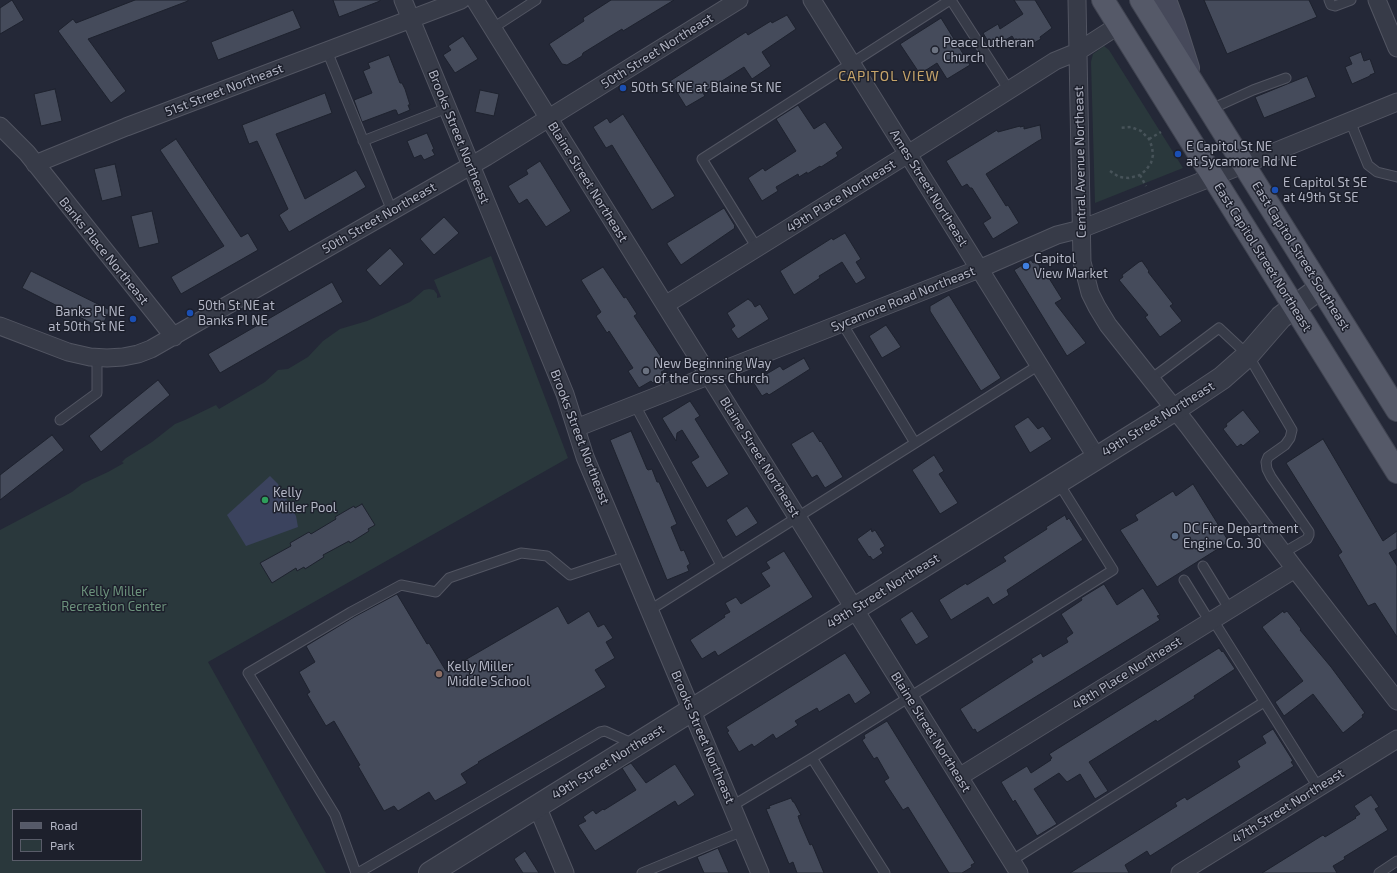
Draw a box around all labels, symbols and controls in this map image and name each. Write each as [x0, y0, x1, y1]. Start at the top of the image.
street label: 50th Street Northeast [598, 10, 716, 92]
place label: Peace Lutheran Church [943, 35, 1034, 66]
marker: Peace Lutheran Church [930, 45, 940, 55]
street label: 51st Street Northeast [163, 60, 285, 120]
street label: Brooks Street Northeast [425, 68, 493, 206]
district label: CAPITOL VIEW [838, 68, 940, 84]
place label: 50th St NE at Blaine St NE [631, 80, 782, 96]
marker: 50th St NE at Blaine St NE [618, 83, 628, 93]
street label: Central Avenue Northeast [1071, 86, 1089, 238]
street label: Blaine Street Northeast [545, 119, 631, 245]
street label: Ames Street Northeast [887, 127, 971, 249]
place label: E Capitol St NE at Sycamore Rd NE [1186, 139, 1297, 170]
marker: E Capitol St NE at Sycamore Rd NE [1173, 149, 1183, 159]
street label: 49th Place Northeast [784, 156, 898, 236]
place label: E Capitol St SE at 49th St SE [1283, 175, 1367, 206]
street label: 50th Street Northeast [319, 179, 439, 257]
street label: East Capitol Street Southeast [1249, 179, 1353, 333]
street label: East Capitol Street Northeast [1211, 180, 1315, 334]
marker: E Capitol St SE at 49th St SE [1270, 185, 1280, 195]
street label: Banks Place Northeast [56, 194, 152, 308]
place label: Capitol View Market [1034, 251, 1108, 282]
marker: Capitol View Market [1021, 261, 1031, 271]
street label: Sycamore Road Northeast [829, 263, 977, 335]
place label: 50th St NE at Banks Pl NE [198, 298, 275, 329]
place label: Banks Pl NE at 50th St NE [48, 304, 125, 335]
marker: 50th St NE at Banks Pl NE [185, 308, 195, 318]
marker: Banks Pl NE at 50th St NE [128, 314, 138, 324]
place label: New Beginning Way of the Cross Church [654, 356, 771, 387]
marker: New Beginning Way of the Cross Church [641, 366, 651, 376]
street label: Brooks Street Northeast [547, 367, 613, 507]
street label: 49th Street Northeast [1099, 378, 1217, 460]
street label: Blaine Street Northeast [717, 394, 803, 520]
place label: Kelly Miller Pool [273, 485, 337, 516]
marker: Kelly Miller Pool [260, 495, 270, 505]
place label: DC Fire Department Engine Co. 30 [1183, 521, 1298, 552]
marker: DC Fire Department Engine Co. 30 [1170, 531, 1180, 541]
street label: 49th Street Northeast [824, 550, 942, 632]
park label: Kelly Miller Recreation Center [61, 584, 167, 615]
street label: 48th Place Northeast [1069, 633, 1185, 713]
place label: Kelly Miller Middle School [447, 659, 530, 690]
street label: Brooks Street Northeast [668, 668, 738, 806]
marker: Kelly Miller Middle School [434, 669, 444, 679]
street label: Blaine Street Northeast [888, 669, 974, 795]
street label: 49th Street Northeast [549, 721, 667, 803]
street label: 47th Street Northeast [1229, 765, 1347, 847]
legend [12, 809, 142, 861]
text: Road [50, 818, 78, 832]
text: Park [50, 838, 75, 852]

